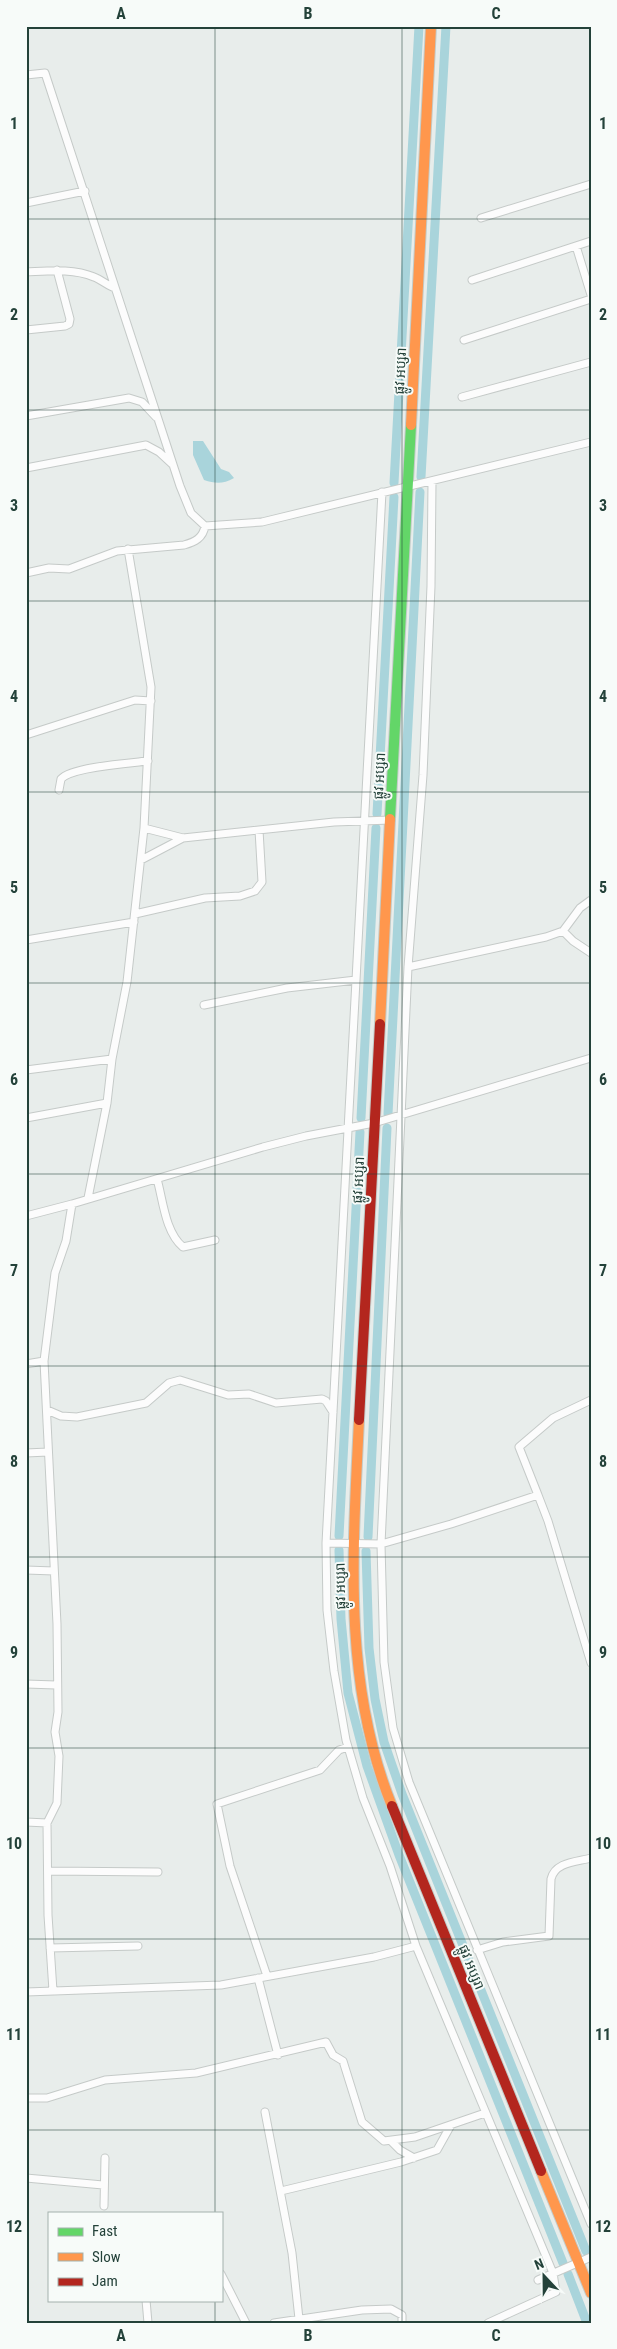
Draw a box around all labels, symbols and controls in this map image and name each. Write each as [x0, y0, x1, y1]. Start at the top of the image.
text: A [116, 4, 126, 23]
text: B [304, 4, 313, 23]
text: C [491, 4, 501, 23]
text: 1 [10, 114, 18, 133]
text: 1 [599, 114, 607, 133]
text: 2 [10, 305, 18, 324]
text: 2 [599, 305, 607, 324]
street label: ផ្លូវ អប្សរា [391, 347, 413, 395]
text: 3 [10, 496, 18, 515]
text: 3 [599, 496, 607, 515]
text: 4 [10, 687, 18, 706]
text: 4 [599, 687, 607, 706]
street label: ផ្លូវ អប្សរា [370, 752, 392, 800]
text: 5 [10, 878, 18, 897]
text: 5 [599, 878, 607, 897]
text: 6 [10, 1070, 18, 1089]
text: 6 [599, 1070, 607, 1089]
street label: ផ្លូវ អប្សរា [349, 1156, 371, 1204]
text: 7 [10, 1261, 18, 1280]
text: 7 [599, 1261, 607, 1280]
text: 8 [10, 1452, 18, 1471]
text: 8 [599, 1452, 607, 1471]
street label: ផ្លូវ អប្សរា [332, 1562, 353, 1610]
text: 9 [10, 1643, 18, 1662]
text: 9 [599, 1643, 607, 1662]
text: 10 [6, 1834, 22, 1853]
text: 10 [595, 1834, 611, 1853]
street label: ផ្លូវ អប្សរា [452, 1942, 488, 1993]
text: 11 [6, 2025, 22, 2044]
text: 11 [595, 2025, 611, 2044]
legend [48, 2212, 222, 2302]
text: 12 [6, 2217, 22, 2236]
text: 12 [595, 2217, 611, 2236]
text: Fast [92, 2222, 117, 2240]
text: Slow [92, 2248, 121, 2266]
north arrow [520, 2252, 570, 2302]
text: N [532, 2255, 546, 2273]
text: Jam [92, 2272, 118, 2290]
text: A [116, 2326, 126, 2345]
text: B [304, 2326, 313, 2345]
text: C [491, 2326, 501, 2345]

